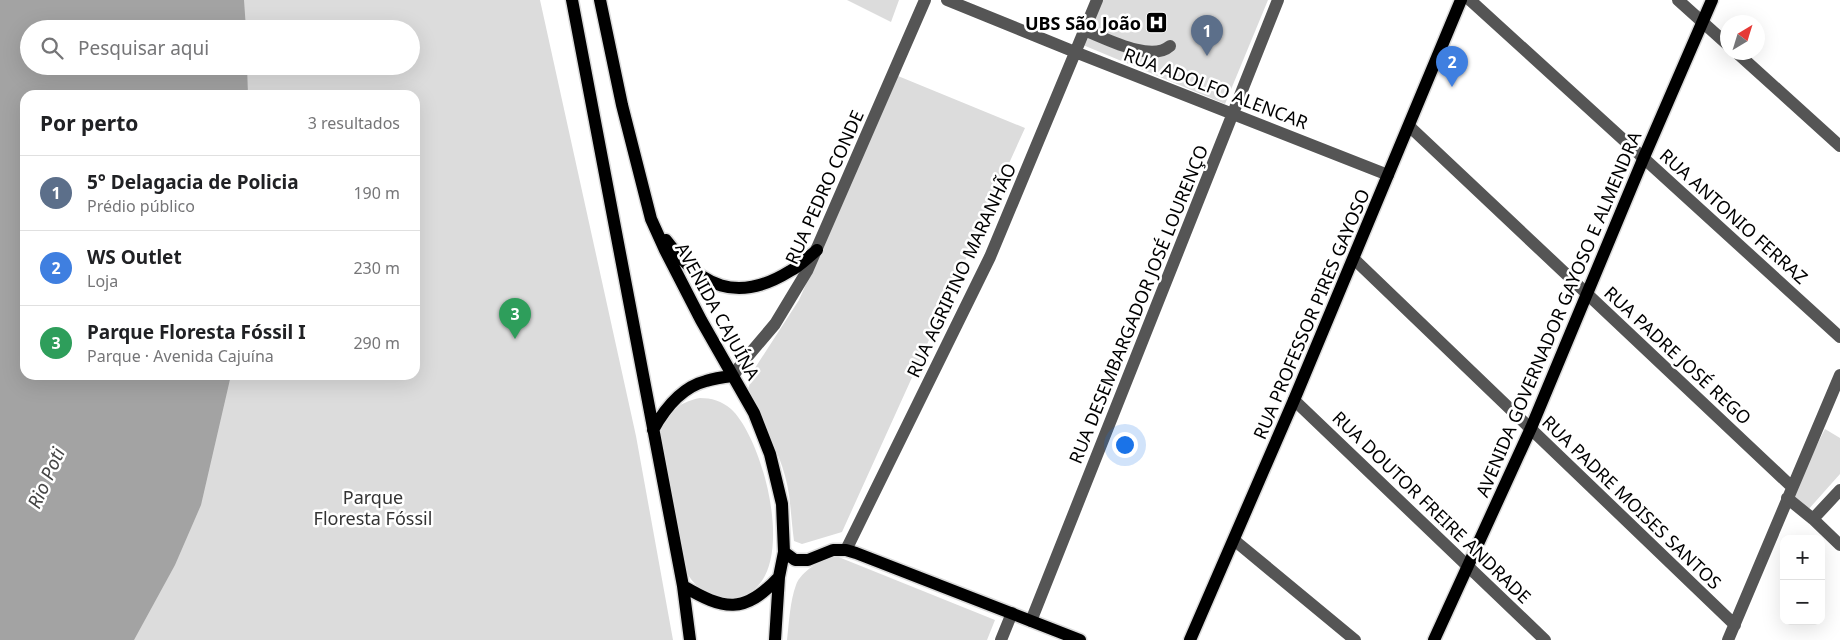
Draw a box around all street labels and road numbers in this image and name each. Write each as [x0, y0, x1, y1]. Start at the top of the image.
street label: RUA ADOLFO ALENCAR [1121, 42, 1311, 134]
street label: RUA PEDRO CONDE [779, 106, 869, 268]
street label: AVENIDA GOVERNADOR GAYOSO E ALMENDRA [1470, 127, 1646, 501]
street label: RUA DESEMBARGADOR JOSÉ LOURENÇO [1063, 141, 1213, 467]
street label: RUA ANTONIO FERRAZ [1655, 143, 1813, 289]
street label: RUA AGRIPINO MARANHÃO [901, 159, 1021, 381]
street label: RUA PROFESSOR PIRES GAYOSO [1247, 185, 1375, 443]
street label: AVENIDA CAJUÍNA [670, 238, 766, 384]
street label: RUA PADRE JOSÉ REGO [1599, 280, 1757, 430]
street label: RUA DOUTOR FREIRE ANDRADE [1328, 406, 1536, 608]
street label: RUA PADRE MOISES SANTOS [1537, 410, 1727, 594]

